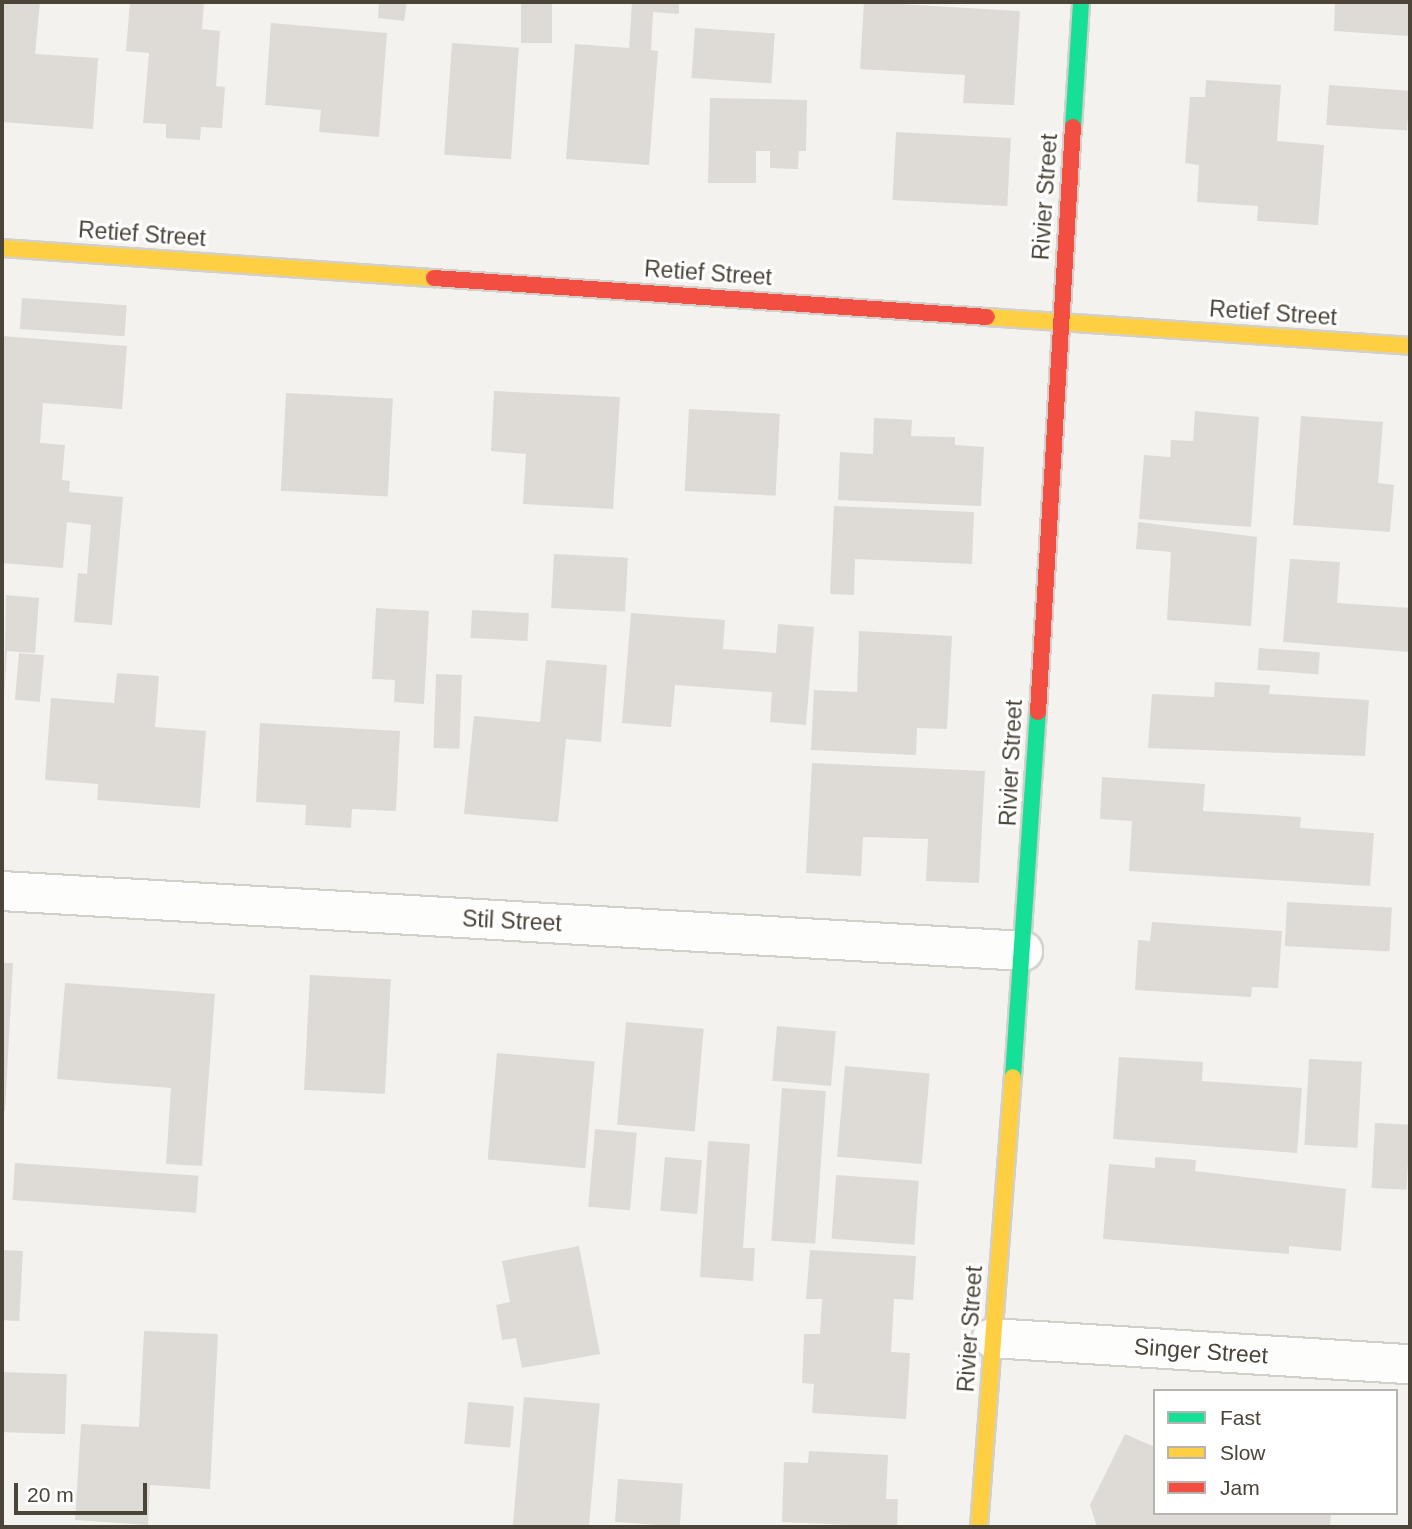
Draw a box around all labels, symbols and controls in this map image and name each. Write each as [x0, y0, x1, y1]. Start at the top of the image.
street label: Rivier Street [1027, 133, 1063, 261]
street label: Retief Street [77, 216, 207, 252]
street label: Retief Street [643, 255, 773, 291]
street label: Retief Street [1208, 295, 1338, 331]
street label: Rivier Street [994, 699, 1028, 827]
street label: Stil Street [461, 905, 563, 937]
street label: Rivier Street [952, 1265, 988, 1393]
street label: Singer Street [1133, 1333, 1269, 1369]
legend [1153, 1389, 1398, 1515]
text: Fast [1220, 1406, 1261, 1429]
text: Slow [1220, 1441, 1266, 1464]
scale bar [18, 1470, 150, 1514]
text: Jam [1220, 1476, 1260, 1499]
text: 20 m [27, 1483, 74, 1506]

